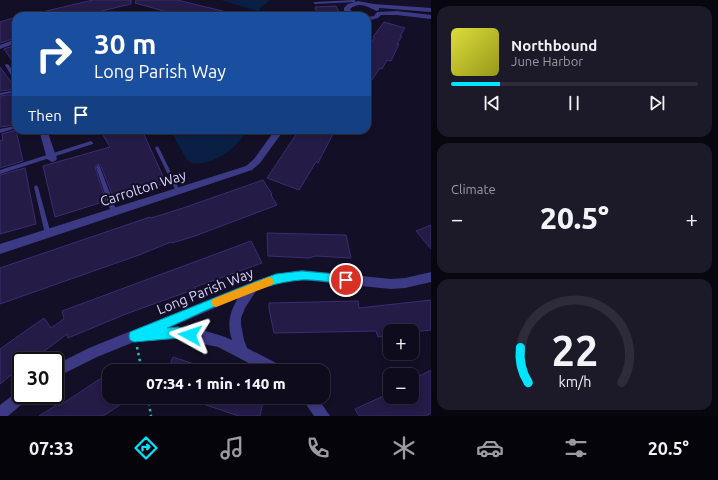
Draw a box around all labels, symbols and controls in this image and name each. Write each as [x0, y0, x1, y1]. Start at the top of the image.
icon: right [28, 28, 80, 80]
text: 30 m [94, 28, 156, 59]
text: Northbound [511, 37, 597, 54]
text: June Harbor [511, 54, 583, 68]
text: Long Parish Way [94, 61, 226, 81]
icon: previous [481, 92, 503, 114]
icon: pause [563, 92, 585, 114]
icon: next [646, 92, 668, 114]
icon: arrive [70, 104, 92, 126]
text: Then [28, 107, 62, 124]
street label: Carrolton Way [98, 166, 188, 209]
text: Climate [451, 182, 496, 196]
text: 20.5° [540, 201, 609, 235]
text: − [451, 206, 463, 231]
text: + [686, 206, 698, 231]
pin [329, 263, 363, 297]
street label: Long Parish Way [154, 264, 256, 318]
icon: arrive [335, 269, 357, 291]
position arrow [169, 314, 211, 356]
map controls [383, 324, 419, 404]
button: + [383, 324, 419, 360]
text: 22 [551, 326, 598, 373]
speed limit sign: 30 [12, 352, 64, 404]
button: − [383, 368, 419, 404]
text: km/h [558, 373, 591, 389]
text: 07:34 · 1 min · 140 m [146, 375, 286, 392]
icon: directions [132, 434, 160, 462]
icon: music [218, 434, 246, 462]
icon: phone [304, 434, 332, 462]
icon: climate [390, 434, 418, 462]
icon: car [476, 434, 504, 462]
icon: filters [562, 434, 590, 462]
text: 07:33 [29, 438, 74, 458]
text: 20.5° [648, 438, 689, 458]

